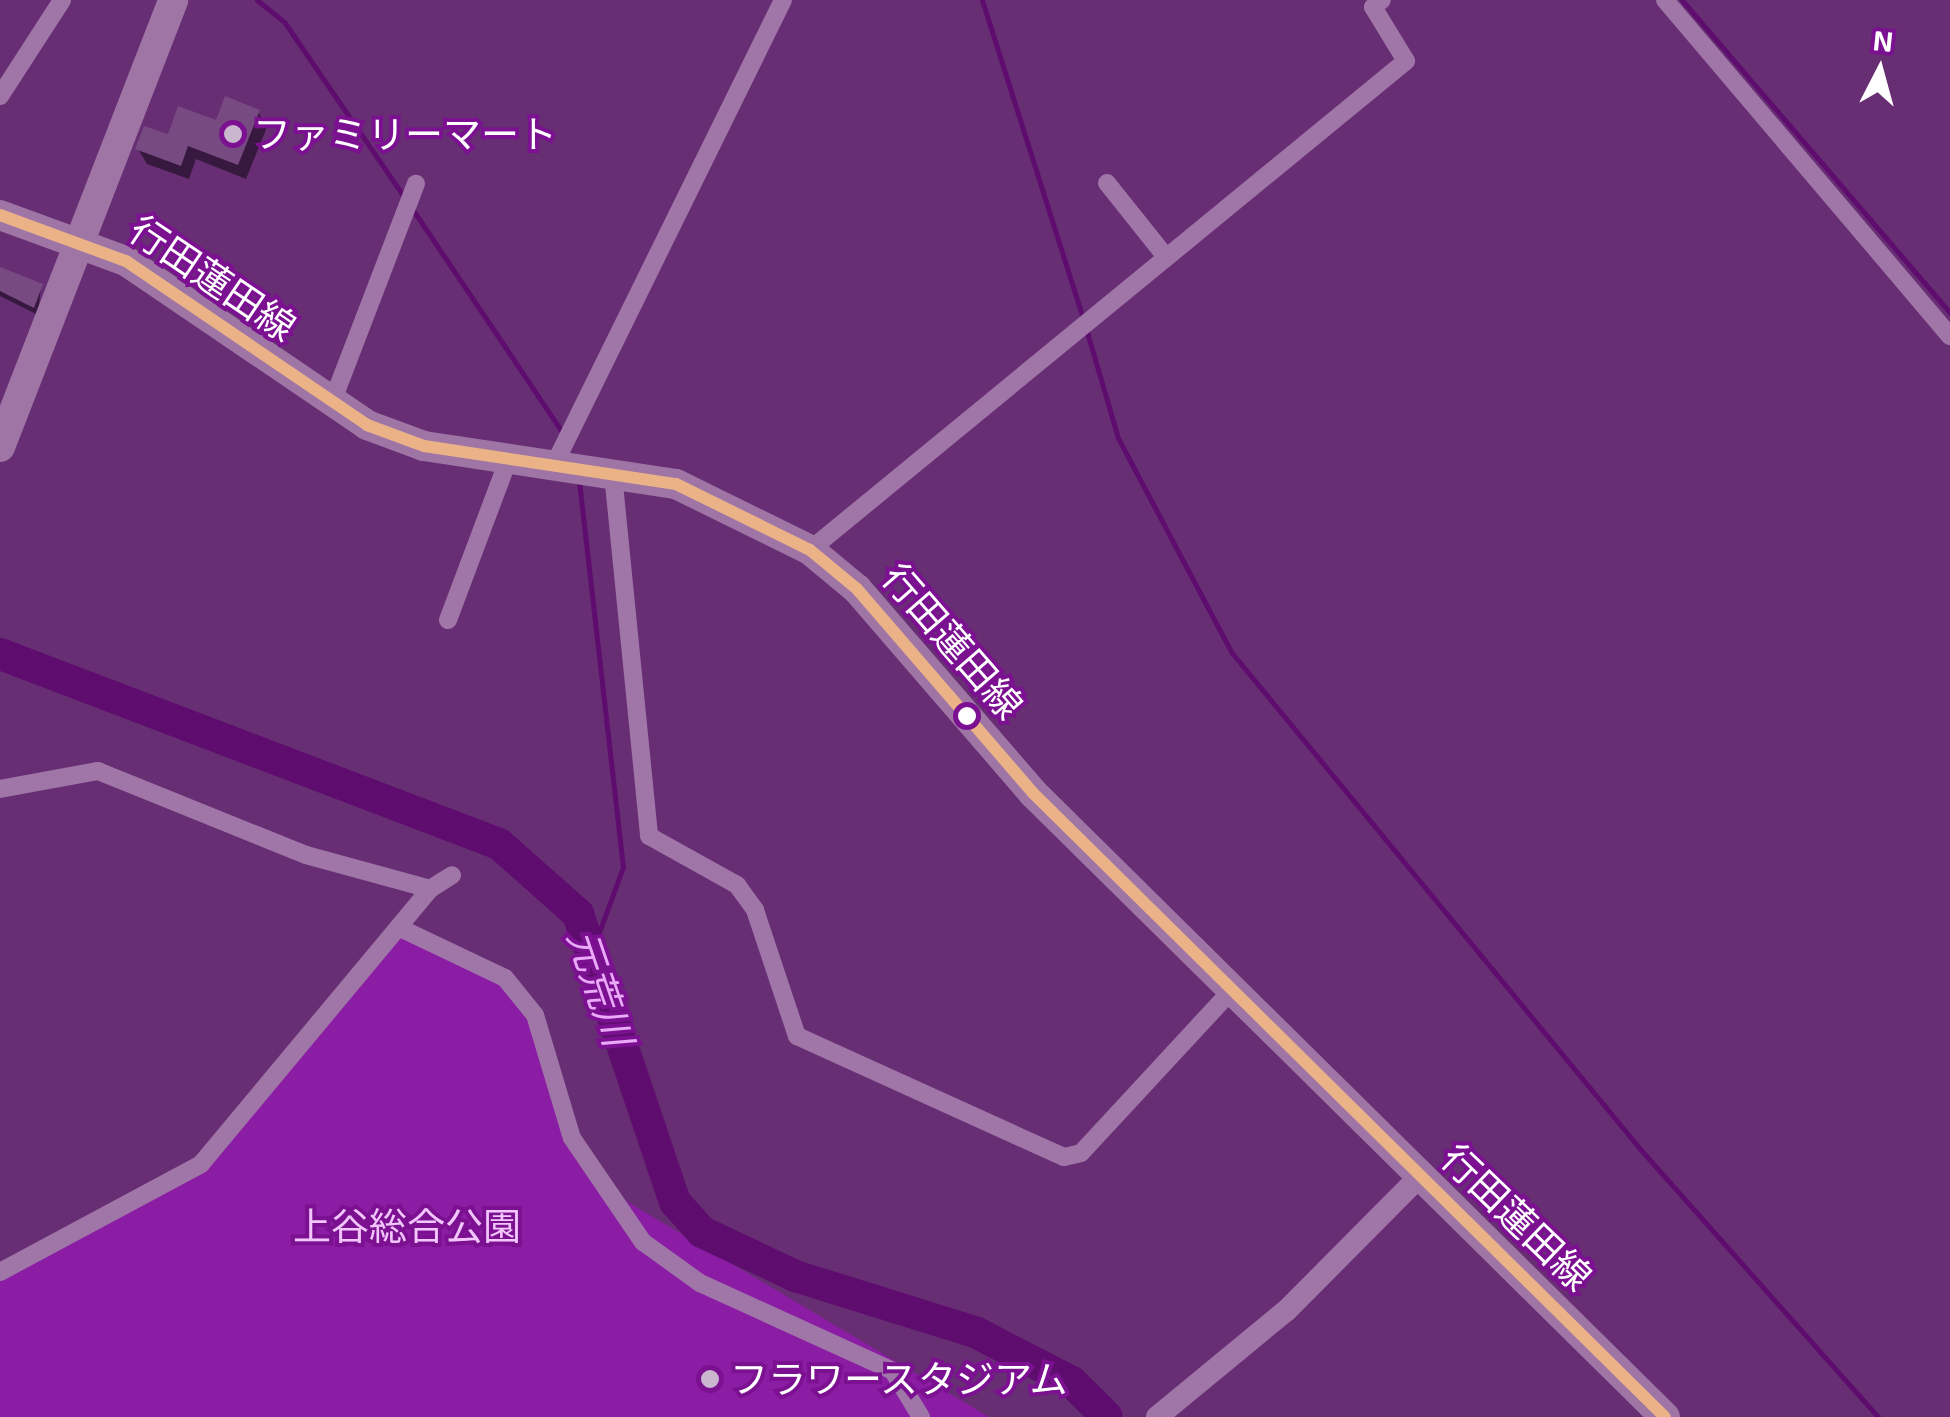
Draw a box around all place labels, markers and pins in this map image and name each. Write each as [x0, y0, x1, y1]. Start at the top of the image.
place label: ファミリーマート [253, 111, 557, 157]
marker: ファミリーマート [222, 123, 244, 145]
unlabelled marker [957, 706, 977, 726]
place label: フラワースタジアム [730, 1356, 1072, 1402]
marker: フラワースタジアム [699, 1368, 721, 1390]

